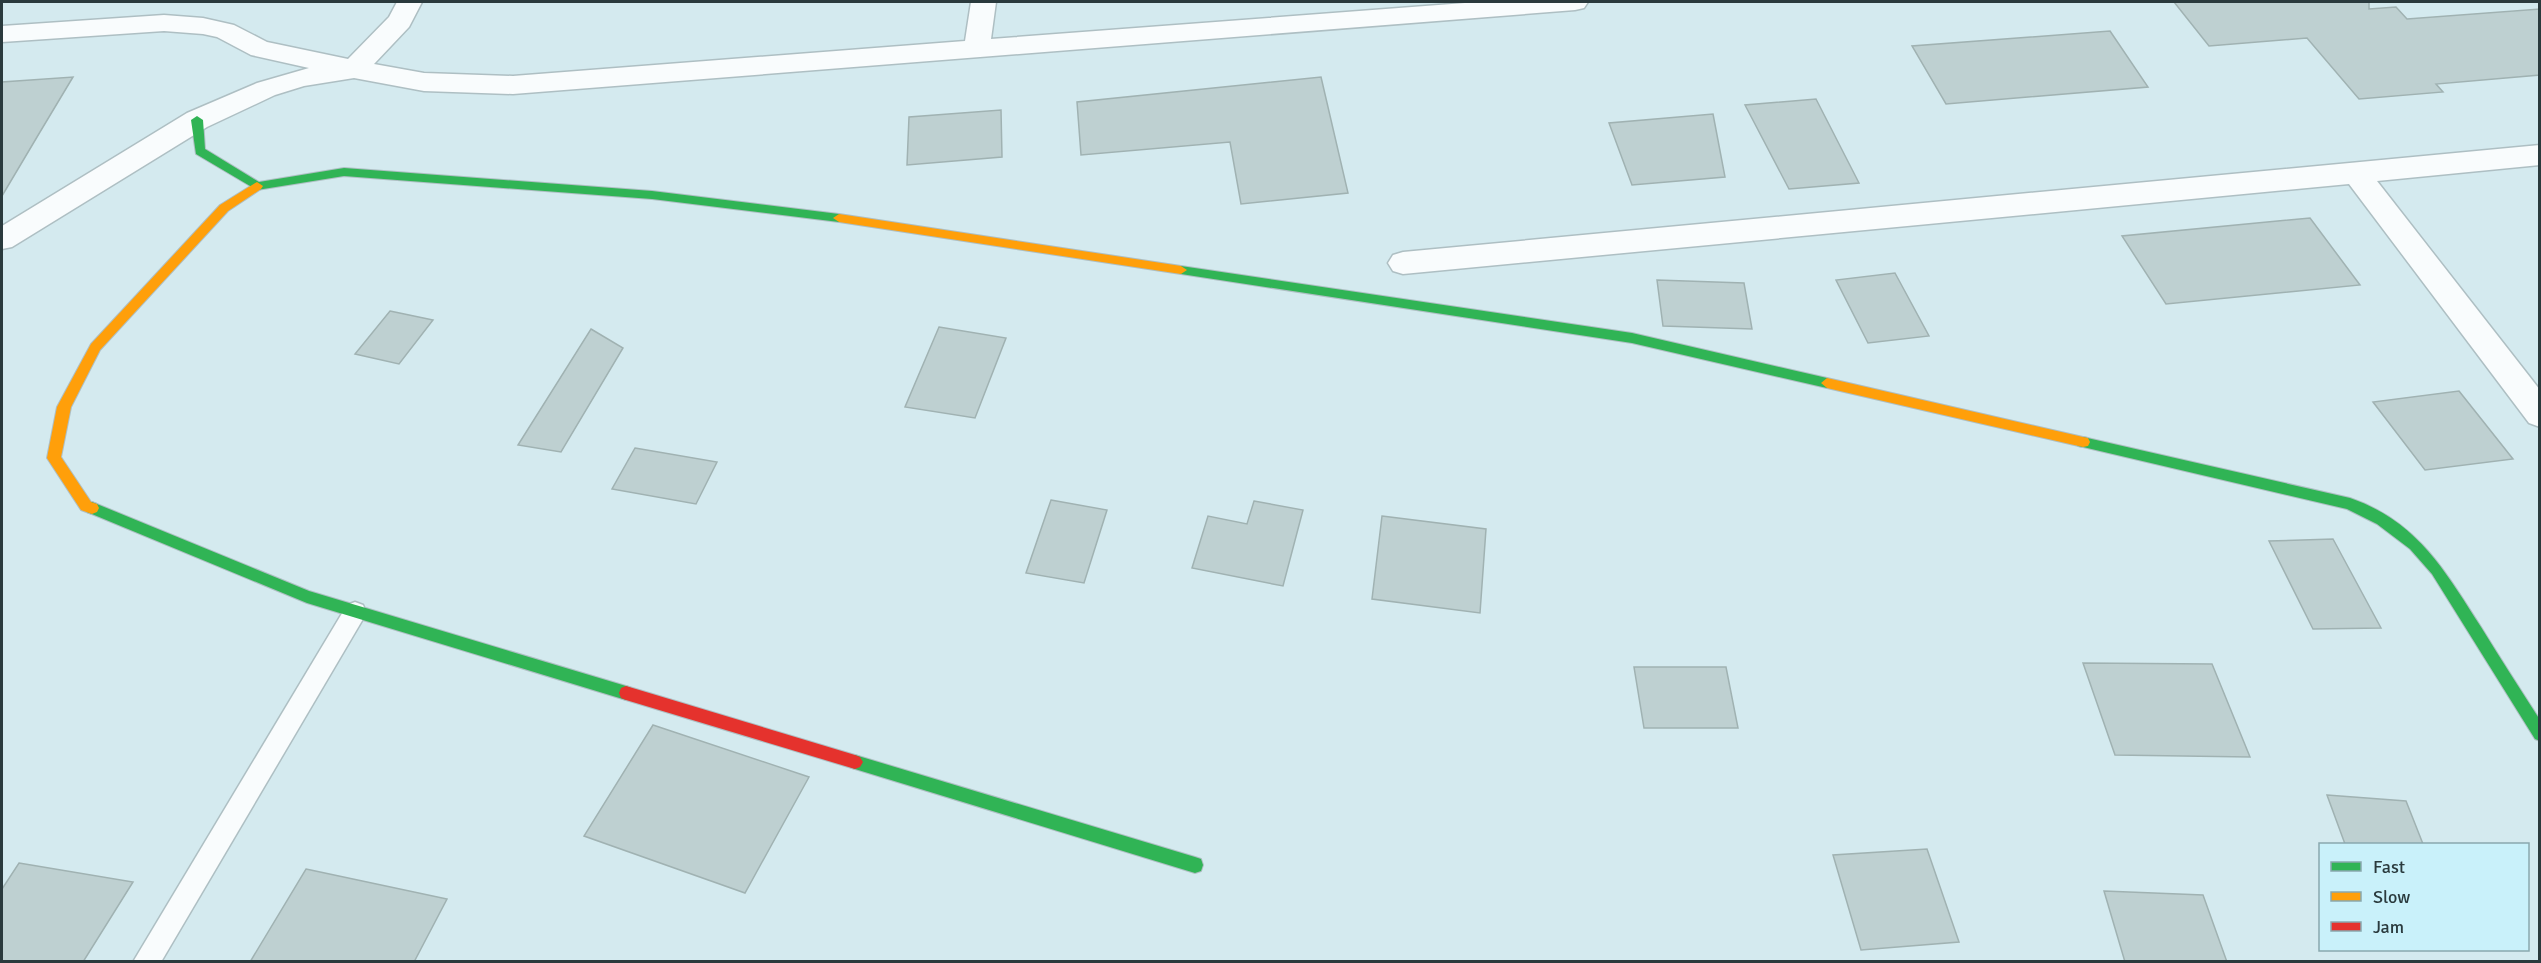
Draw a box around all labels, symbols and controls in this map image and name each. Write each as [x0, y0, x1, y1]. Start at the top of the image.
legend [2319, 843, 2529, 951]
text: Fast [2373, 856, 2405, 878]
text: Slow [2373, 886, 2410, 908]
text: Jam [2373, 916, 2404, 938]

